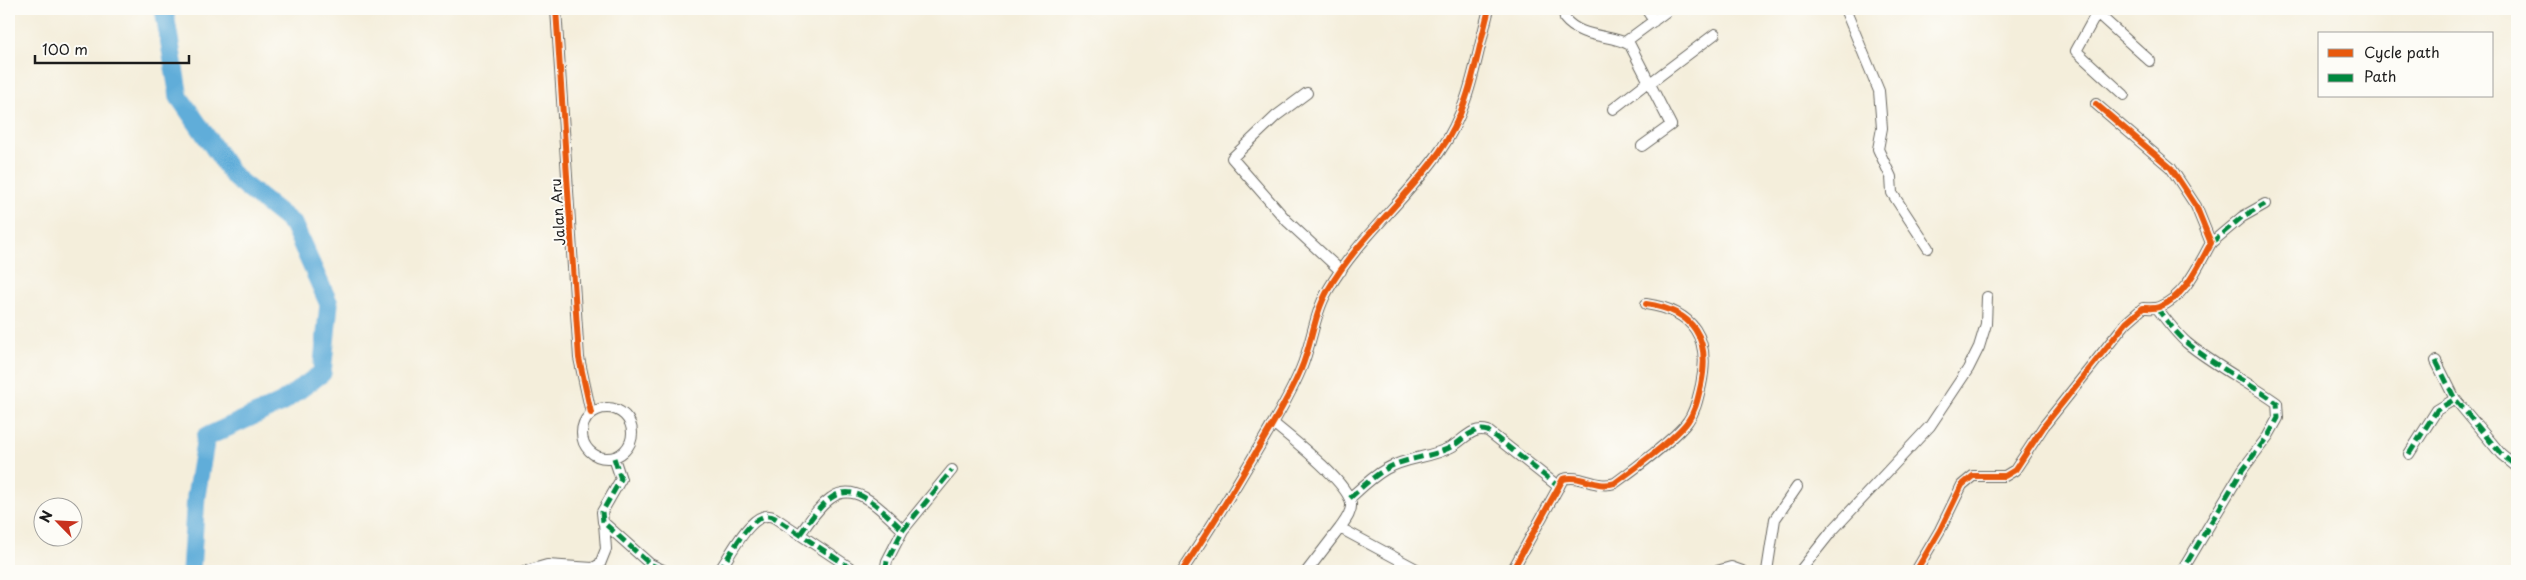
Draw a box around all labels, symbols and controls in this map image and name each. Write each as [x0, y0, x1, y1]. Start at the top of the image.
scale bar [35, 32, 189, 64]
legend [2318, 32, 2494, 98]
text: 100 m [42, 37, 88, 60]
text: Cycle path [2364, 40, 2440, 63]
text: Path [2364, 64, 2396, 87]
street label: Jalan Aru [545, 178, 570, 246]
north arrow [32, 498, 82, 548]
text: N [34, 507, 58, 526]

